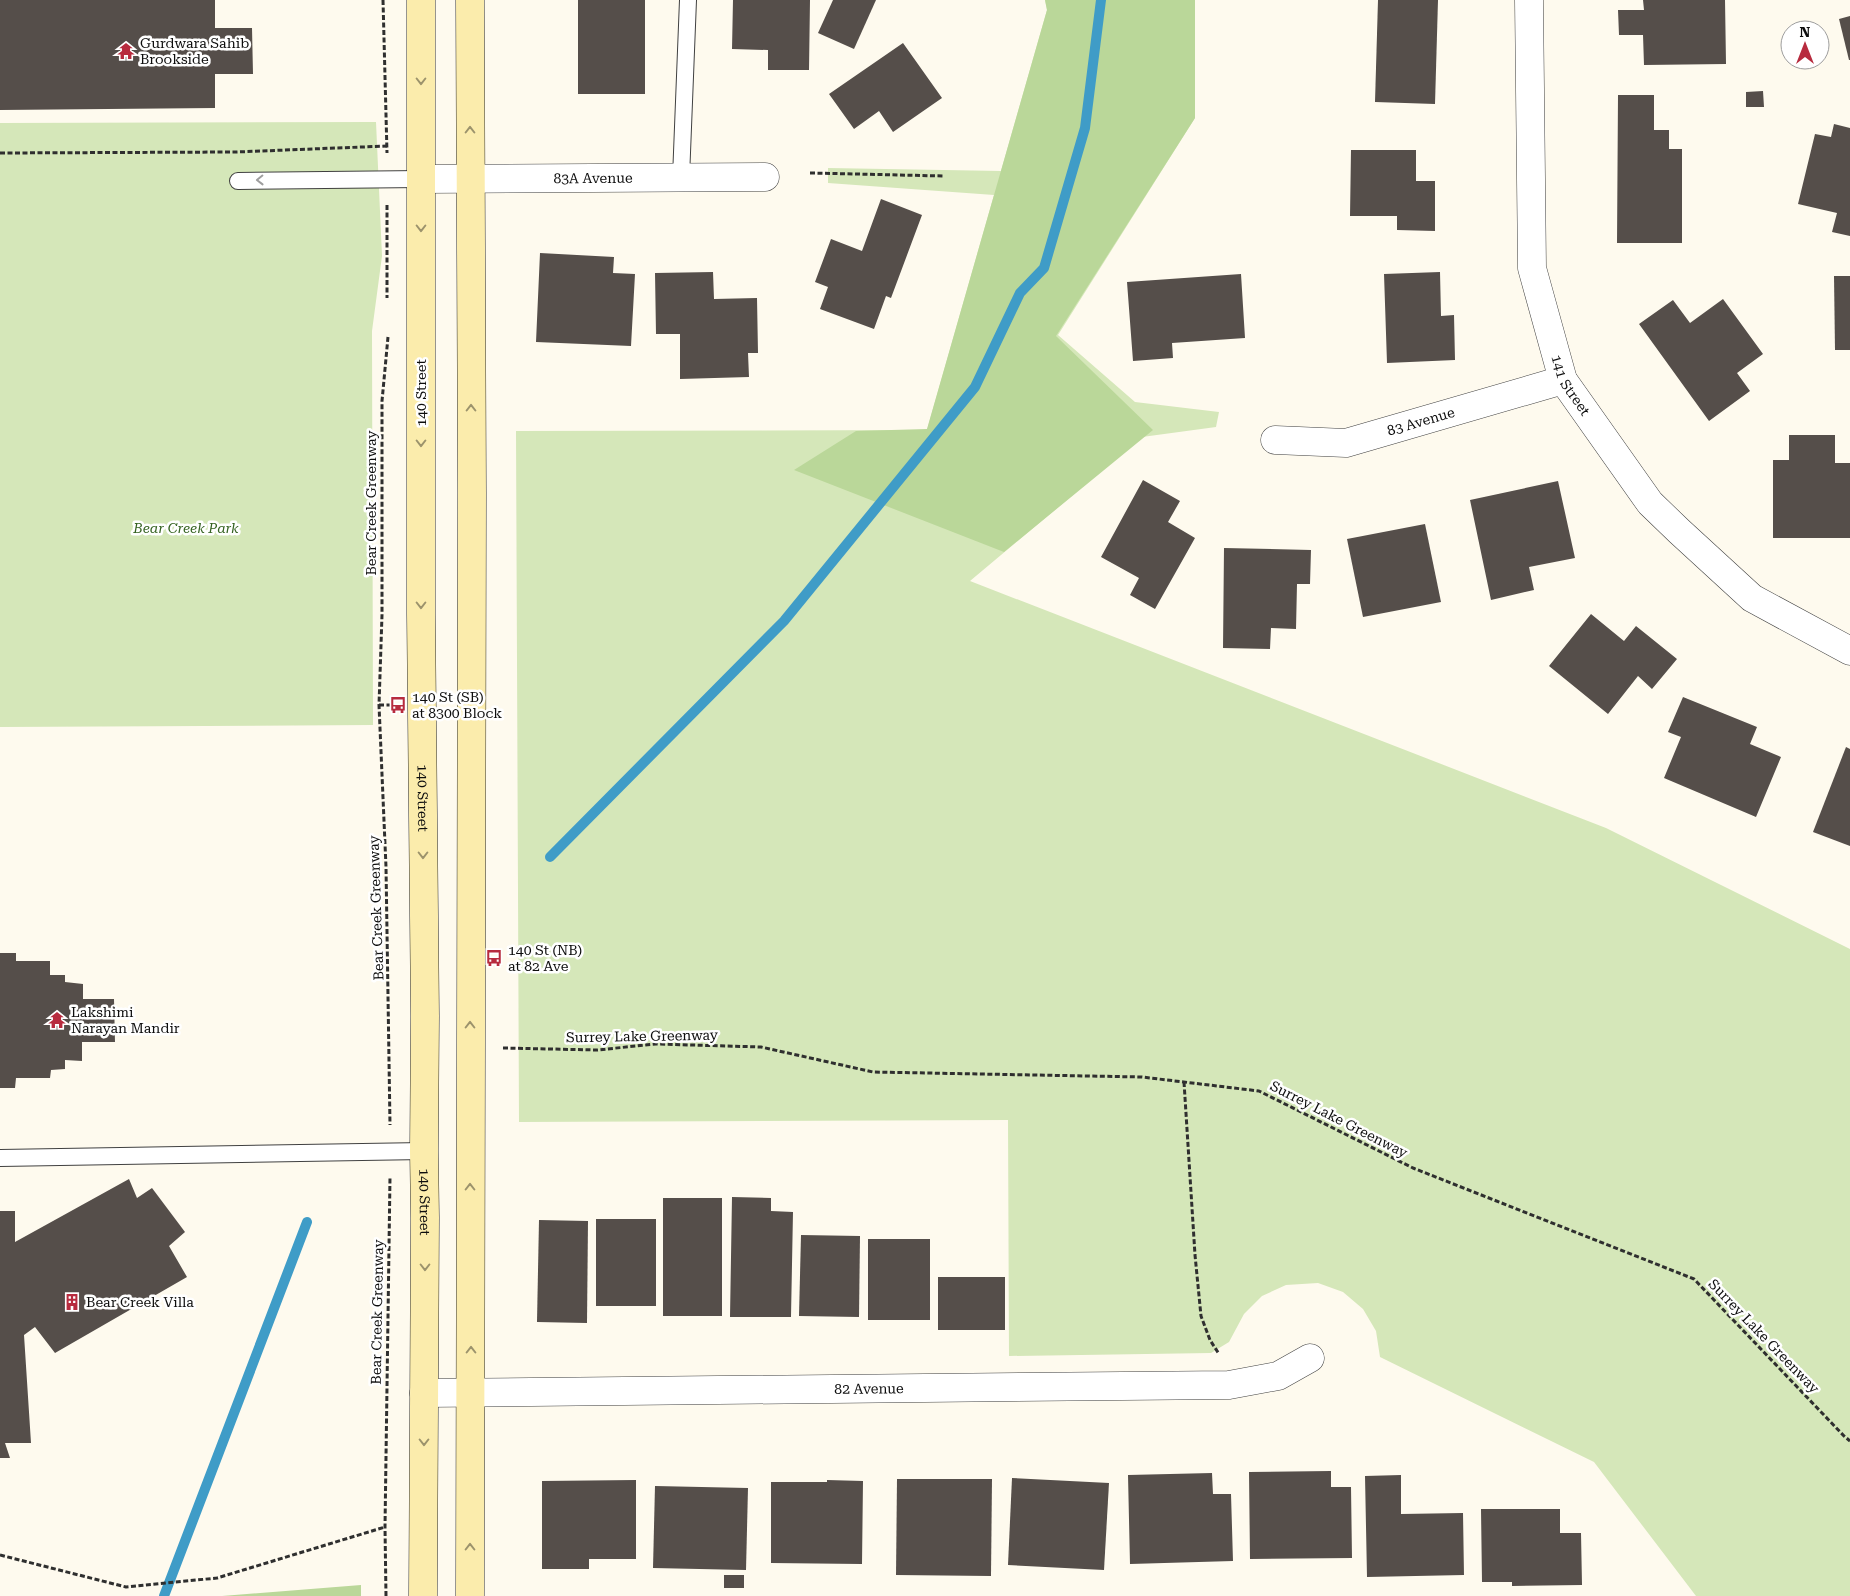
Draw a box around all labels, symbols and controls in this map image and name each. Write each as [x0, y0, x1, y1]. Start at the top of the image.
north arrow [1780, 20, 1830, 70]
text: N [1800, 24, 1811, 40]
place label: Gurdwara Sahib Brookside [140, 35, 249, 67]
temple icon: Gurdwara Sahib Brookside [116, 41, 136, 61]
one-way arrow [416, 78, 426, 86]
one-way arrow [465, 125, 476, 133]
street label: 83A Avenue [553, 170, 633, 186]
one-way arrow [256, 175, 264, 185]
one-way arrow [416, 224, 426, 232]
street label: 141 Street [1548, 353, 1593, 418]
street label: 140 Street [413, 359, 429, 427]
one-way arrow [466, 404, 476, 412]
street label: 83 Avenue [1385, 404, 1457, 439]
street label: Bear Creek Greenway [363, 430, 379, 576]
one-way arrow [416, 439, 426, 447]
park label: Bear Creek Park [132, 520, 239, 536]
one-way arrow [416, 602, 426, 609]
place label: 140 St (SB) at 8300 Block [412, 689, 502, 721]
bus stop icon: 140 St (SB) at 8300 Block [388, 695, 408, 715]
street label: 140 Street [414, 764, 431, 832]
street label: Bear Creek Greenway [365, 834, 387, 981]
one-way arrow [418, 852, 428, 859]
place label: 140 St (NB) at 82 Ave [508, 942, 582, 974]
bus stop icon: 140 St (NB) at 82 Ave [484, 948, 504, 968]
place label: Lakshimi Narayan Mandir [71, 1004, 180, 1036]
temple icon: Lakshimi Narayan Mandir [47, 1010, 67, 1030]
one-way arrow [465, 1021, 475, 1028]
street label: Surrey Lake Greenway [566, 1027, 719, 1045]
street label: Surrey Lake Greenway [1268, 1077, 1411, 1161]
street label: 140 Street [416, 1168, 433, 1236]
one-way arrow [465, 1183, 475, 1191]
street label: Bear Creek Greenway [368, 1239, 386, 1385]
one-way arrow [420, 1264, 430, 1271]
street label: Surrey Lake Greenway [1705, 1276, 1823, 1397]
building icon: Bear Creek Villa [62, 1292, 82, 1312]
place label: Bear Creek Villa [86, 1294, 194, 1310]
one-way arrow [466, 1346, 476, 1354]
street label: 82 Avenue [834, 1380, 904, 1397]
one-way arrow [418, 1438, 429, 1446]
one-way arrow [465, 1543, 475, 1551]

